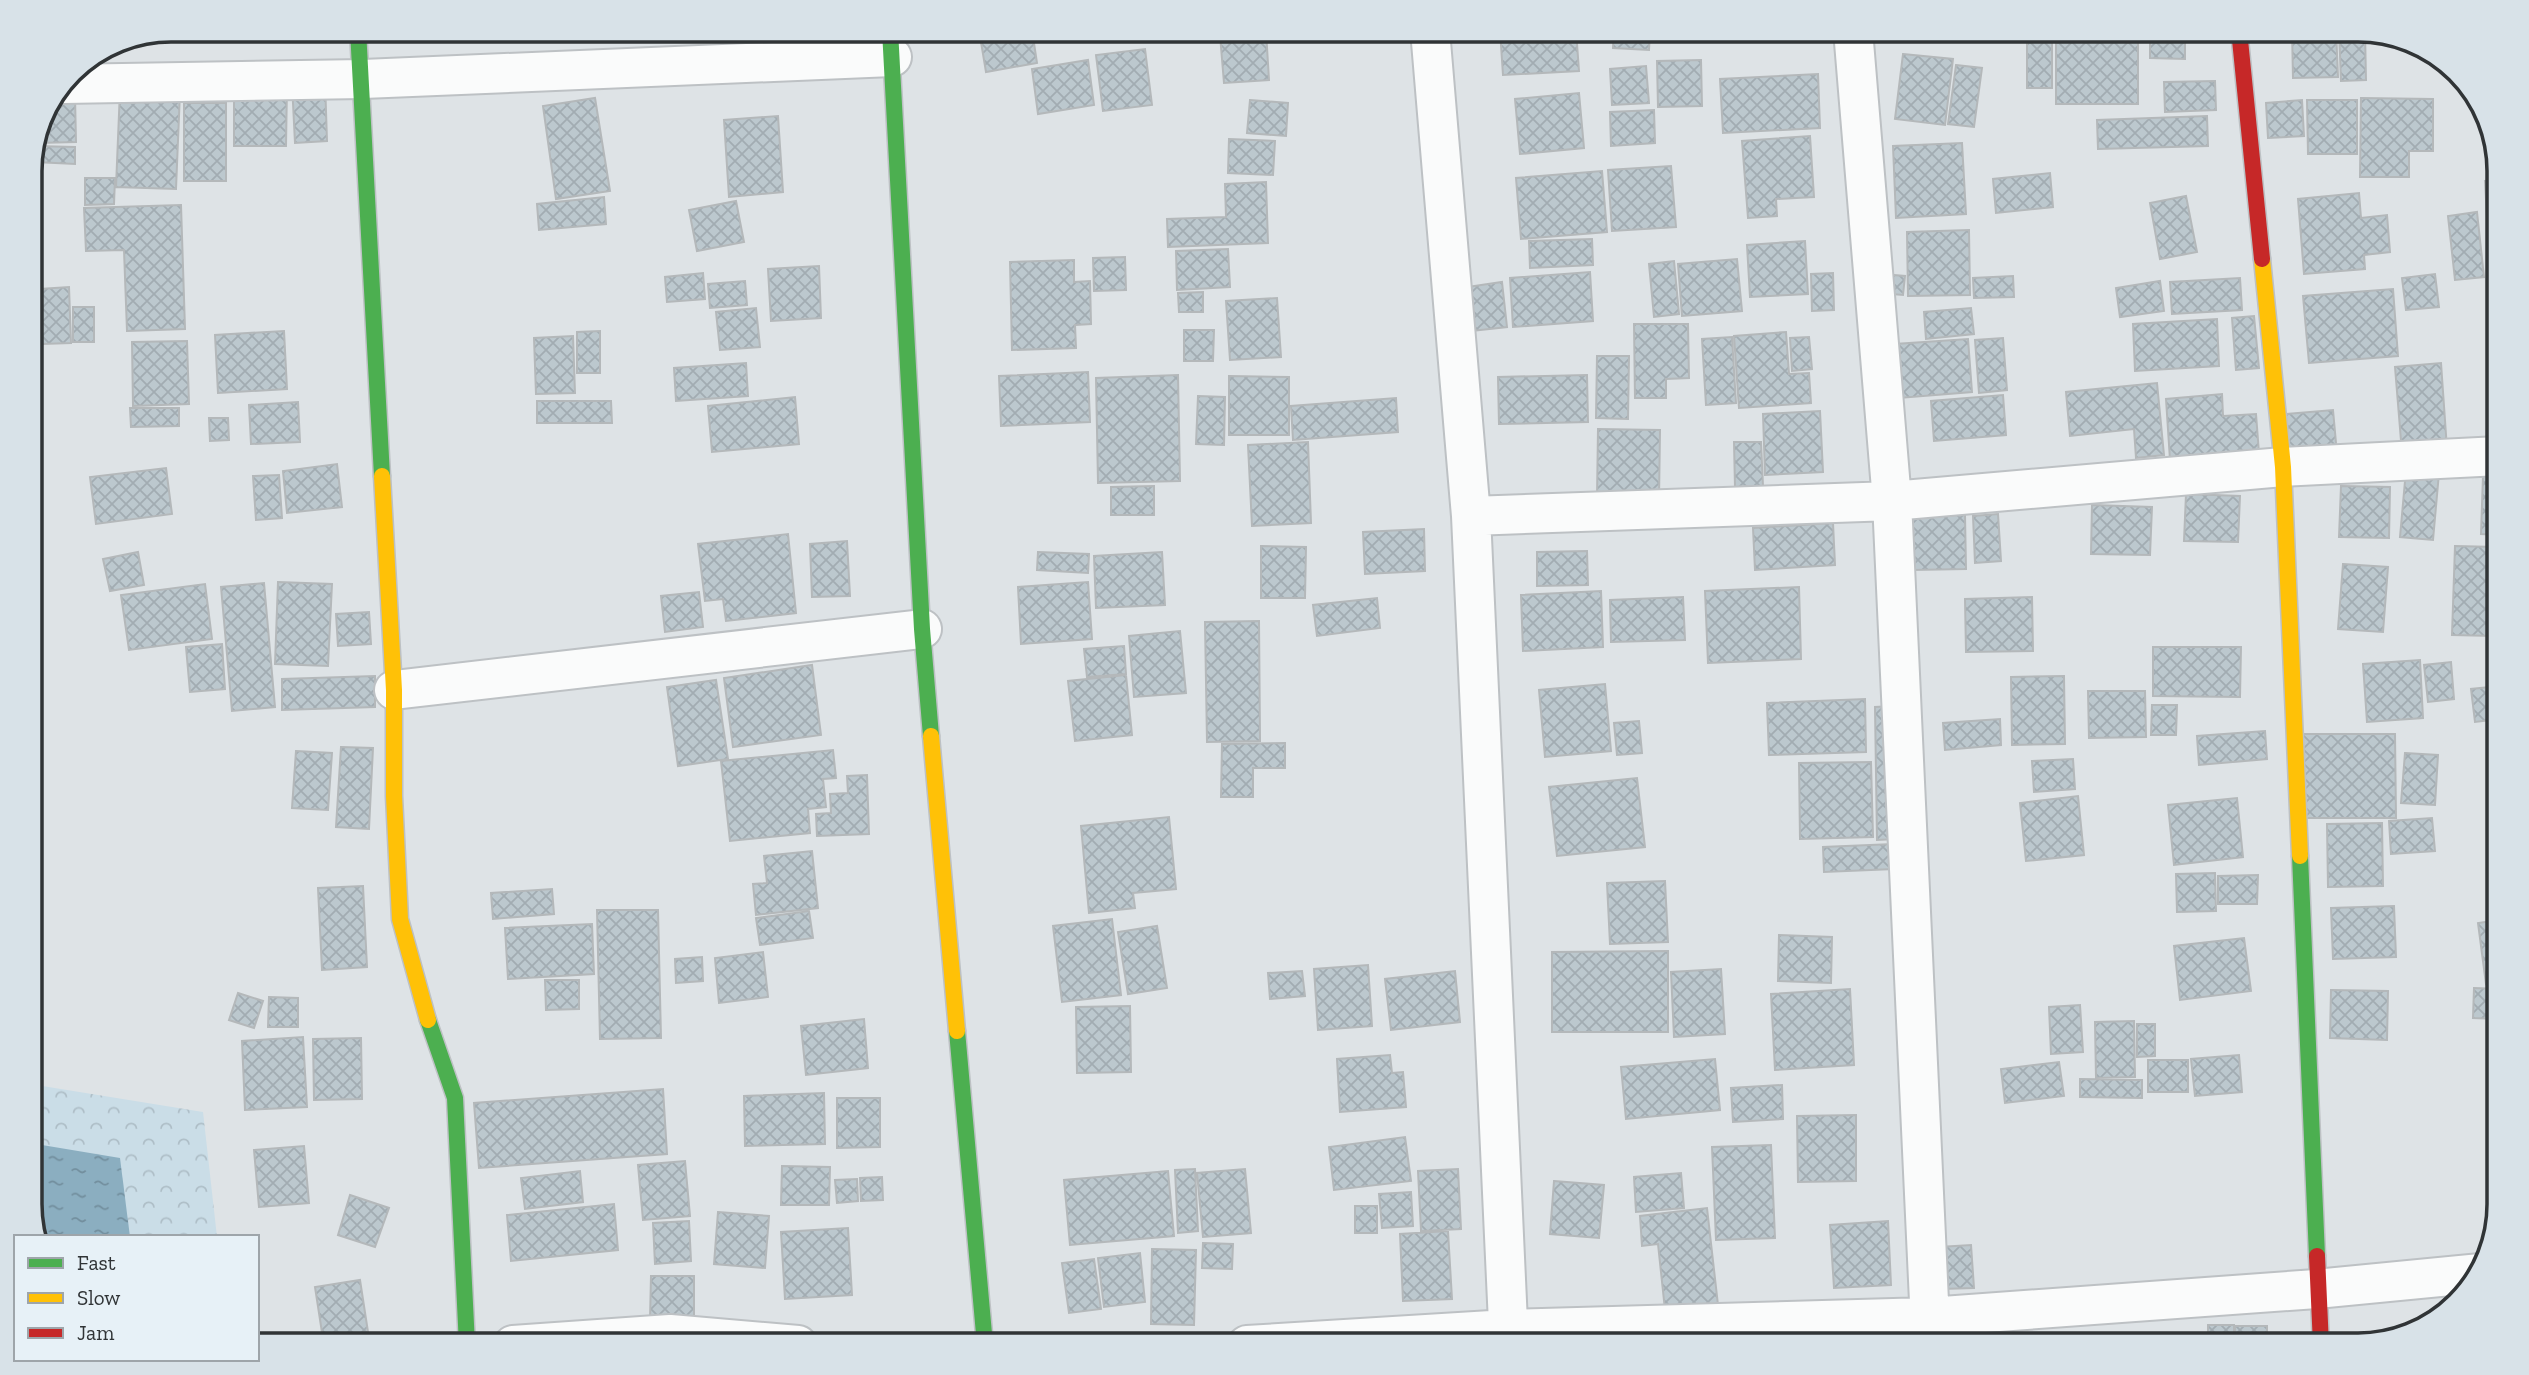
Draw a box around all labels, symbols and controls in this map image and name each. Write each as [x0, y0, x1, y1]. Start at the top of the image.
legend [14, 1235, 259, 1361]
text: Fast [77, 1250, 116, 1275]
text: Slow [77, 1285, 120, 1310]
text: Jam [77, 1320, 114, 1345]

